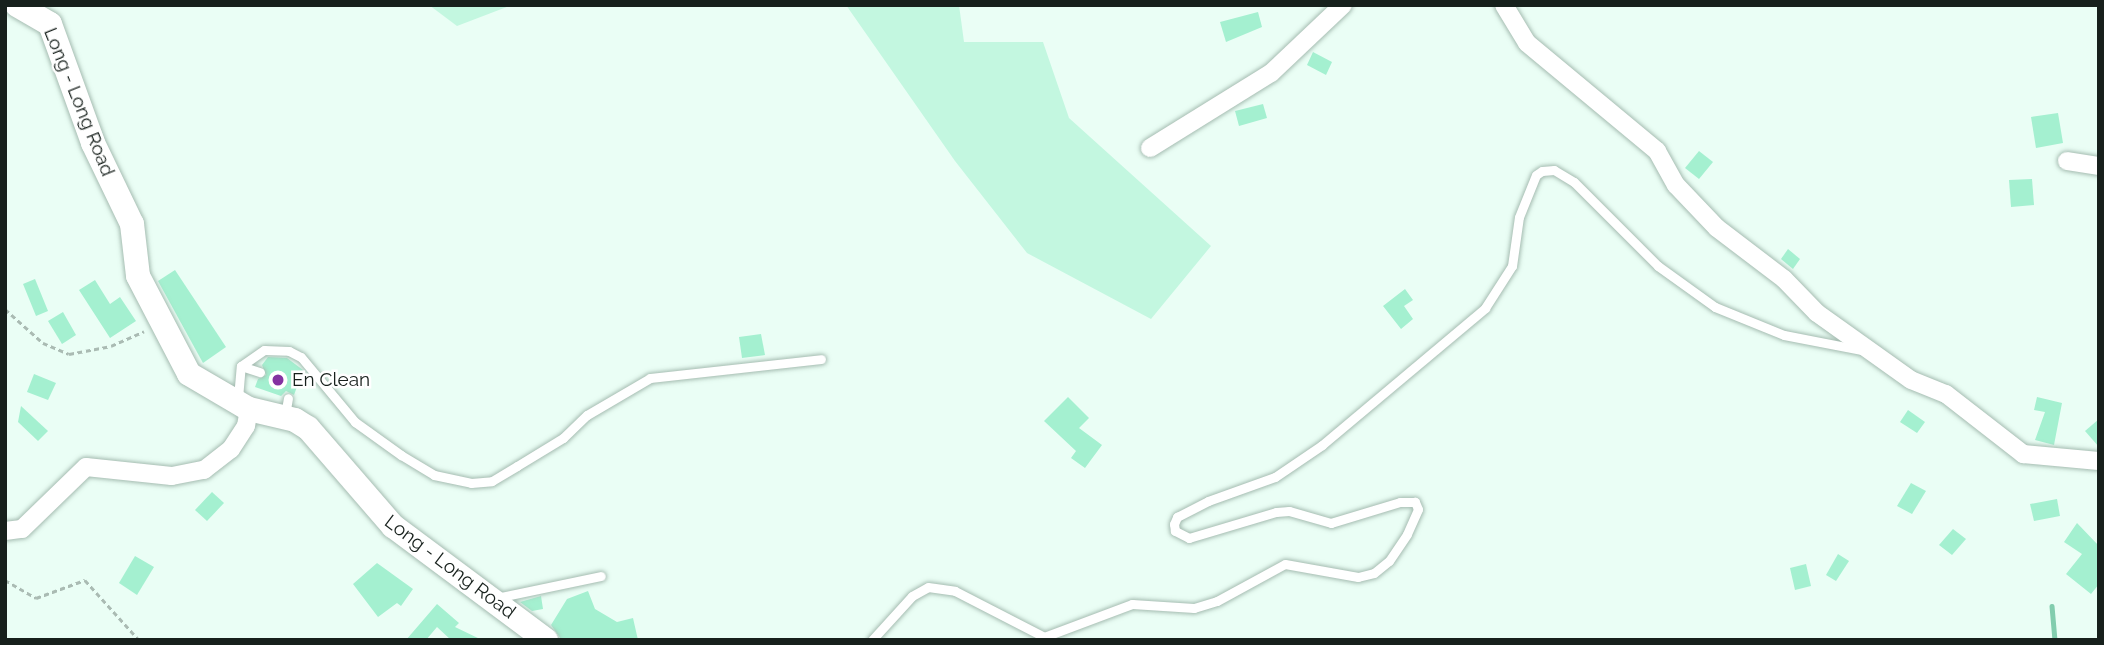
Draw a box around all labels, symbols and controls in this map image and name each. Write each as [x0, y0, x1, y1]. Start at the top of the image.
street label: Long - Long Road [39, 24, 119, 180]
place label: En Clean [292, 369, 370, 391]
marker: En Clean [270, 372, 286, 388]
street label: Long - Long Road [380, 510, 520, 624]

